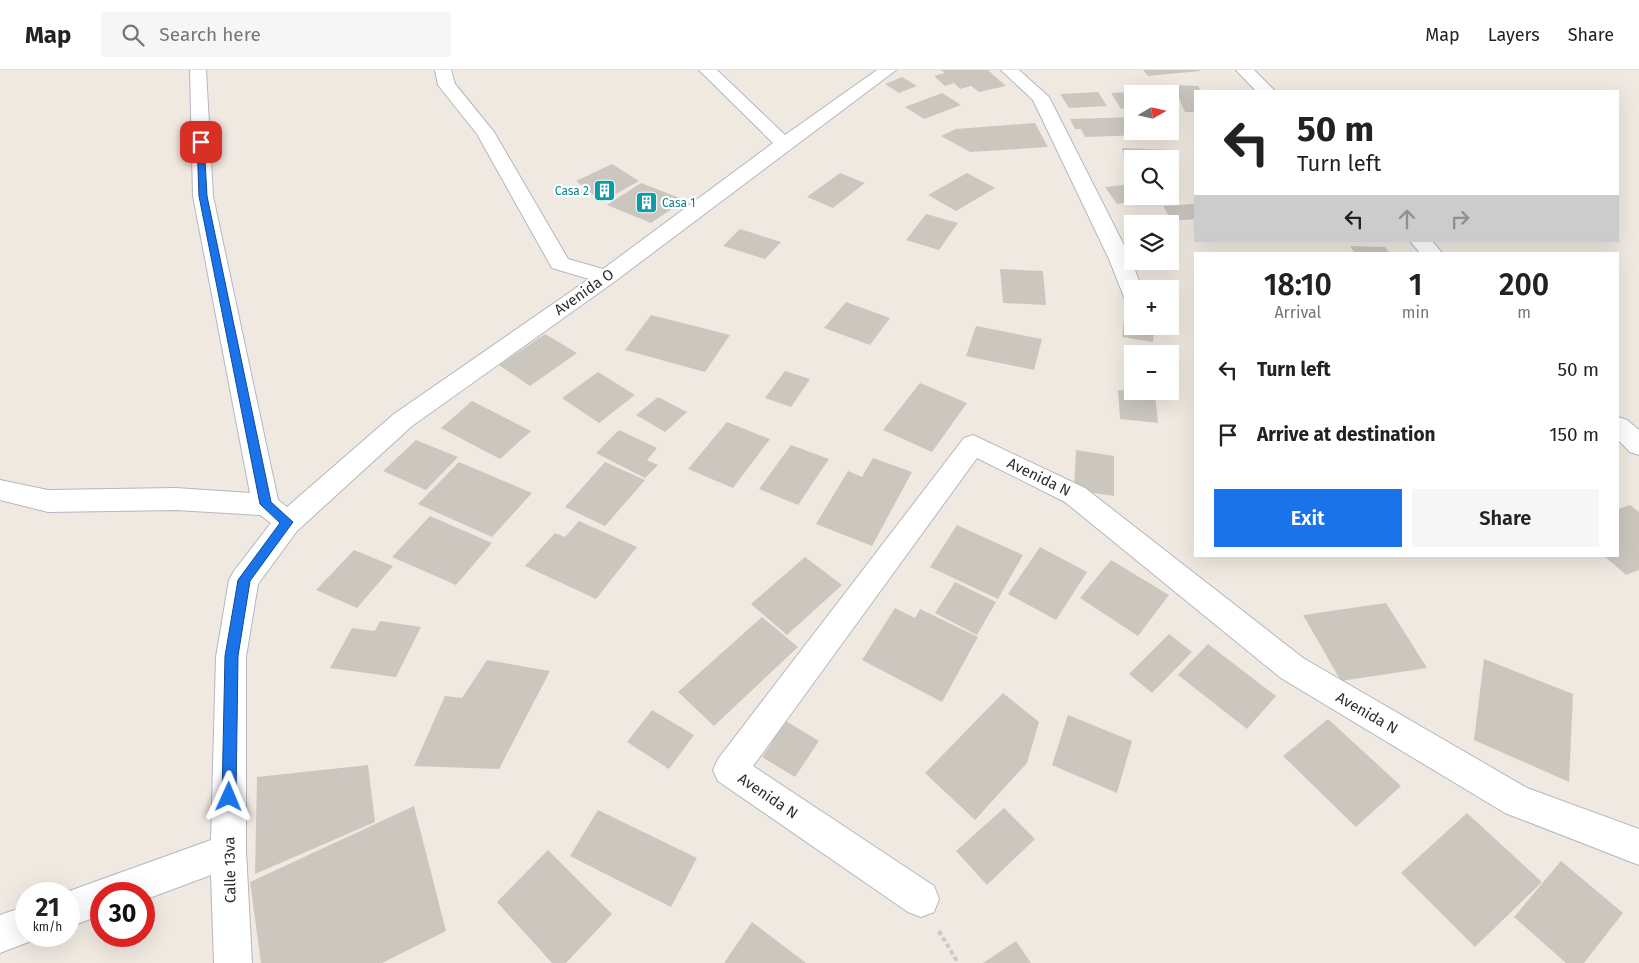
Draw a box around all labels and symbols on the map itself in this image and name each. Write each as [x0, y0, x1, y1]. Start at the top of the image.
north arrow [1124, 85, 1179, 140]
pin [180, 121, 222, 163]
building icon: Casa 2 [593, 179, 617, 203]
place label: Casa 2 [555, 184, 589, 198]
building icon: Casa 1 [634, 191, 658, 215]
place label: Casa 1 [662, 196, 695, 210]
street label: Avenida O [551, 265, 617, 319]
street label: Avenida N [1004, 454, 1074, 500]
street label: Avenida N [1333, 688, 1401, 738]
street label: Avenida N [735, 769, 801, 823]
position arrow [202, 770, 254, 822]
street label: Calle 13va [220, 837, 240, 903]
speed limit sign: 30 [90, 882, 155, 947]

